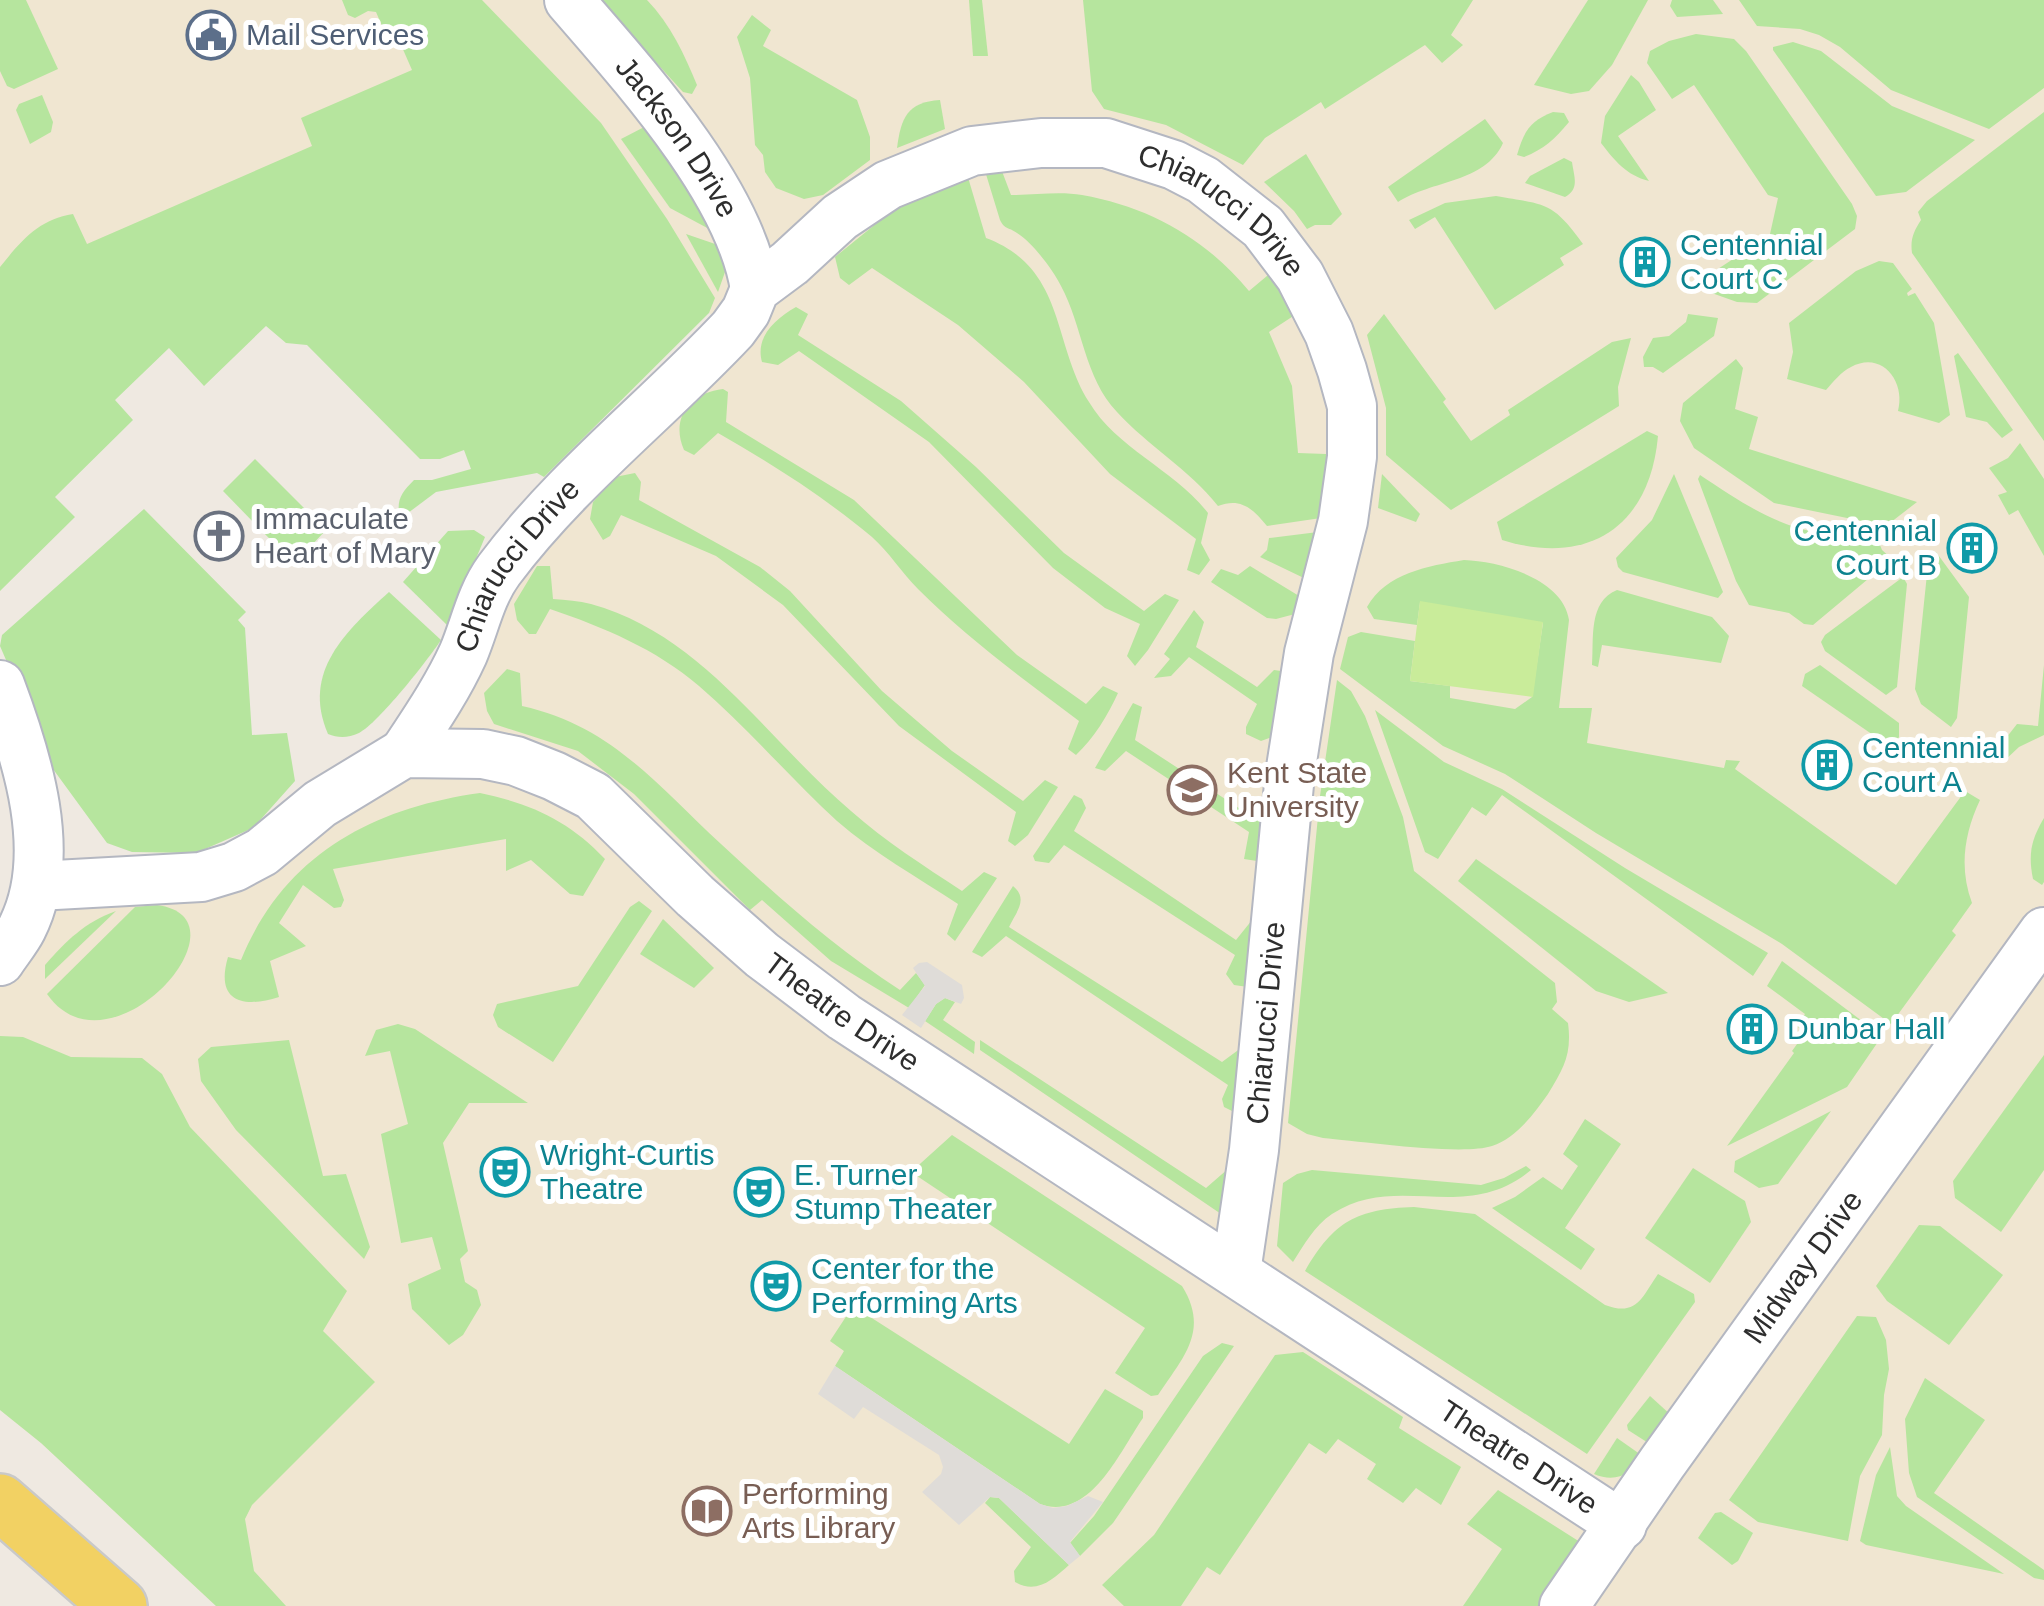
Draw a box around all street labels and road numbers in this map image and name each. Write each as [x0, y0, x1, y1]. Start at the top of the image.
street label: Jackson Drive [609, 50, 745, 223]
street label: Chiarucci Drive [1134, 137, 1311, 283]
street label: Chiarucci Drive [448, 472, 586, 657]
street label: Chiarucci Drive [1240, 920, 1291, 1126]
street label: Theatre Drive [758, 946, 926, 1078]
street label: Midway Drive [1737, 1184, 1869, 1349]
street label: Theatre Drive [1434, 1394, 1604, 1521]

